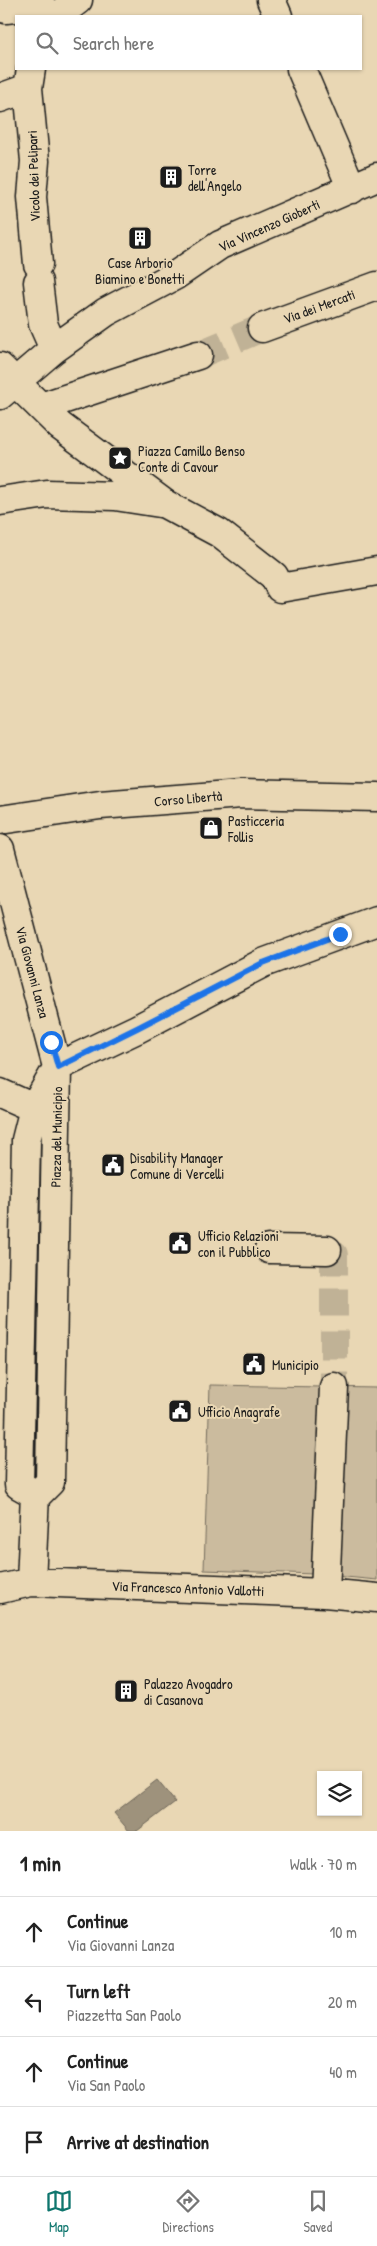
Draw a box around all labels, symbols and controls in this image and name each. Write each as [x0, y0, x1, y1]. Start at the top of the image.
search box [15, 15, 362, 70]
icon: search [33, 29, 61, 57]
text: Search here [73, 30, 154, 56]
street label: Vicolo dei Pelipari [22, 130, 45, 222]
place label: Torre dell'Angelo [188, 160, 242, 196]
building icon: Torre dell'Angelo [158, 164, 184, 190]
street label: Via Vincenzo Gioberti [215, 194, 323, 256]
building icon: Case Arborio Biamino e Bonetti [127, 225, 153, 251]
place label: Case Arborio Biamino e Bonetti [95, 253, 185, 288]
street label: Via dei Mercati [280, 284, 358, 328]
place label: Piazza Camillo Benso Conte di Cavour [138, 441, 245, 476]
place icon: Piazza Camillo Benso Conte di Cavour [107, 445, 133, 471]
street label: Corso Libertà [153, 786, 223, 810]
place label: Pasticceria Follis [227, 811, 285, 846]
shop icon: Pasticceria Follis [198, 815, 224, 841]
route end [329, 923, 352, 946]
street label: Via Giovanni Lanza [12, 924, 54, 1020]
route start [40, 1031, 63, 1054]
street label: Piazza del Municipio [46, 1086, 67, 1188]
place label: Disability Manager Comune di Vercelli [130, 1148, 224, 1183]
public building icon: Disability Manager Comune di Vercelli [100, 1152, 126, 1178]
place label: Ufficio Relazioni con il Pubblico [198, 1226, 279, 1261]
public building icon: Ufficio Relazioni con il Pubblico [167, 1230, 193, 1256]
public building icon: Municipio [241, 1351, 267, 1377]
place label: Municipio [272, 1355, 319, 1375]
public building icon: Ufficio Anagrafe [167, 1398, 193, 1424]
place label: Ufficio Anagrafe [198, 1402, 280, 1422]
street label: Via Francesco Antonio Vallotti [111, 1576, 265, 1600]
place label: Palazzo Avogadro di Casanova [144, 1674, 233, 1709]
building icon: Palazzo Avogadro di Casanova [113, 1678, 139, 1704]
map controls [317, 1771, 362, 1816]
button: layers [317, 1771, 362, 1816]
text: 1 min [20, 1849, 61, 1878]
text: Walk · 70 m [290, 1853, 357, 1875]
text: Continue [67, 1908, 128, 1934]
icon: ahead [20, 1918, 48, 1946]
text: 10 m [329, 1921, 357, 1943]
text: Via Giovanni Lanza [67, 1934, 174, 1956]
text: Turn left [67, 1978, 130, 2004]
icon: left [20, 1988, 48, 2016]
text: 20 m [328, 1991, 357, 2013]
text: Piazzetta San Paolo [67, 2004, 181, 2026]
text: Continue [67, 2048, 128, 2074]
icon: ahead [20, 2058, 48, 2086]
text: 40 m [329, 2061, 357, 2083]
text: Via San Paolo [67, 2074, 145, 2096]
icon: arrive [20, 2128, 48, 2156]
text: Arrive at destination [67, 2129, 209, 2155]
tab: Map [45, 2187, 73, 2236]
tab: Directions [162, 2187, 214, 2236]
tab: Saved [304, 2187, 332, 2236]

